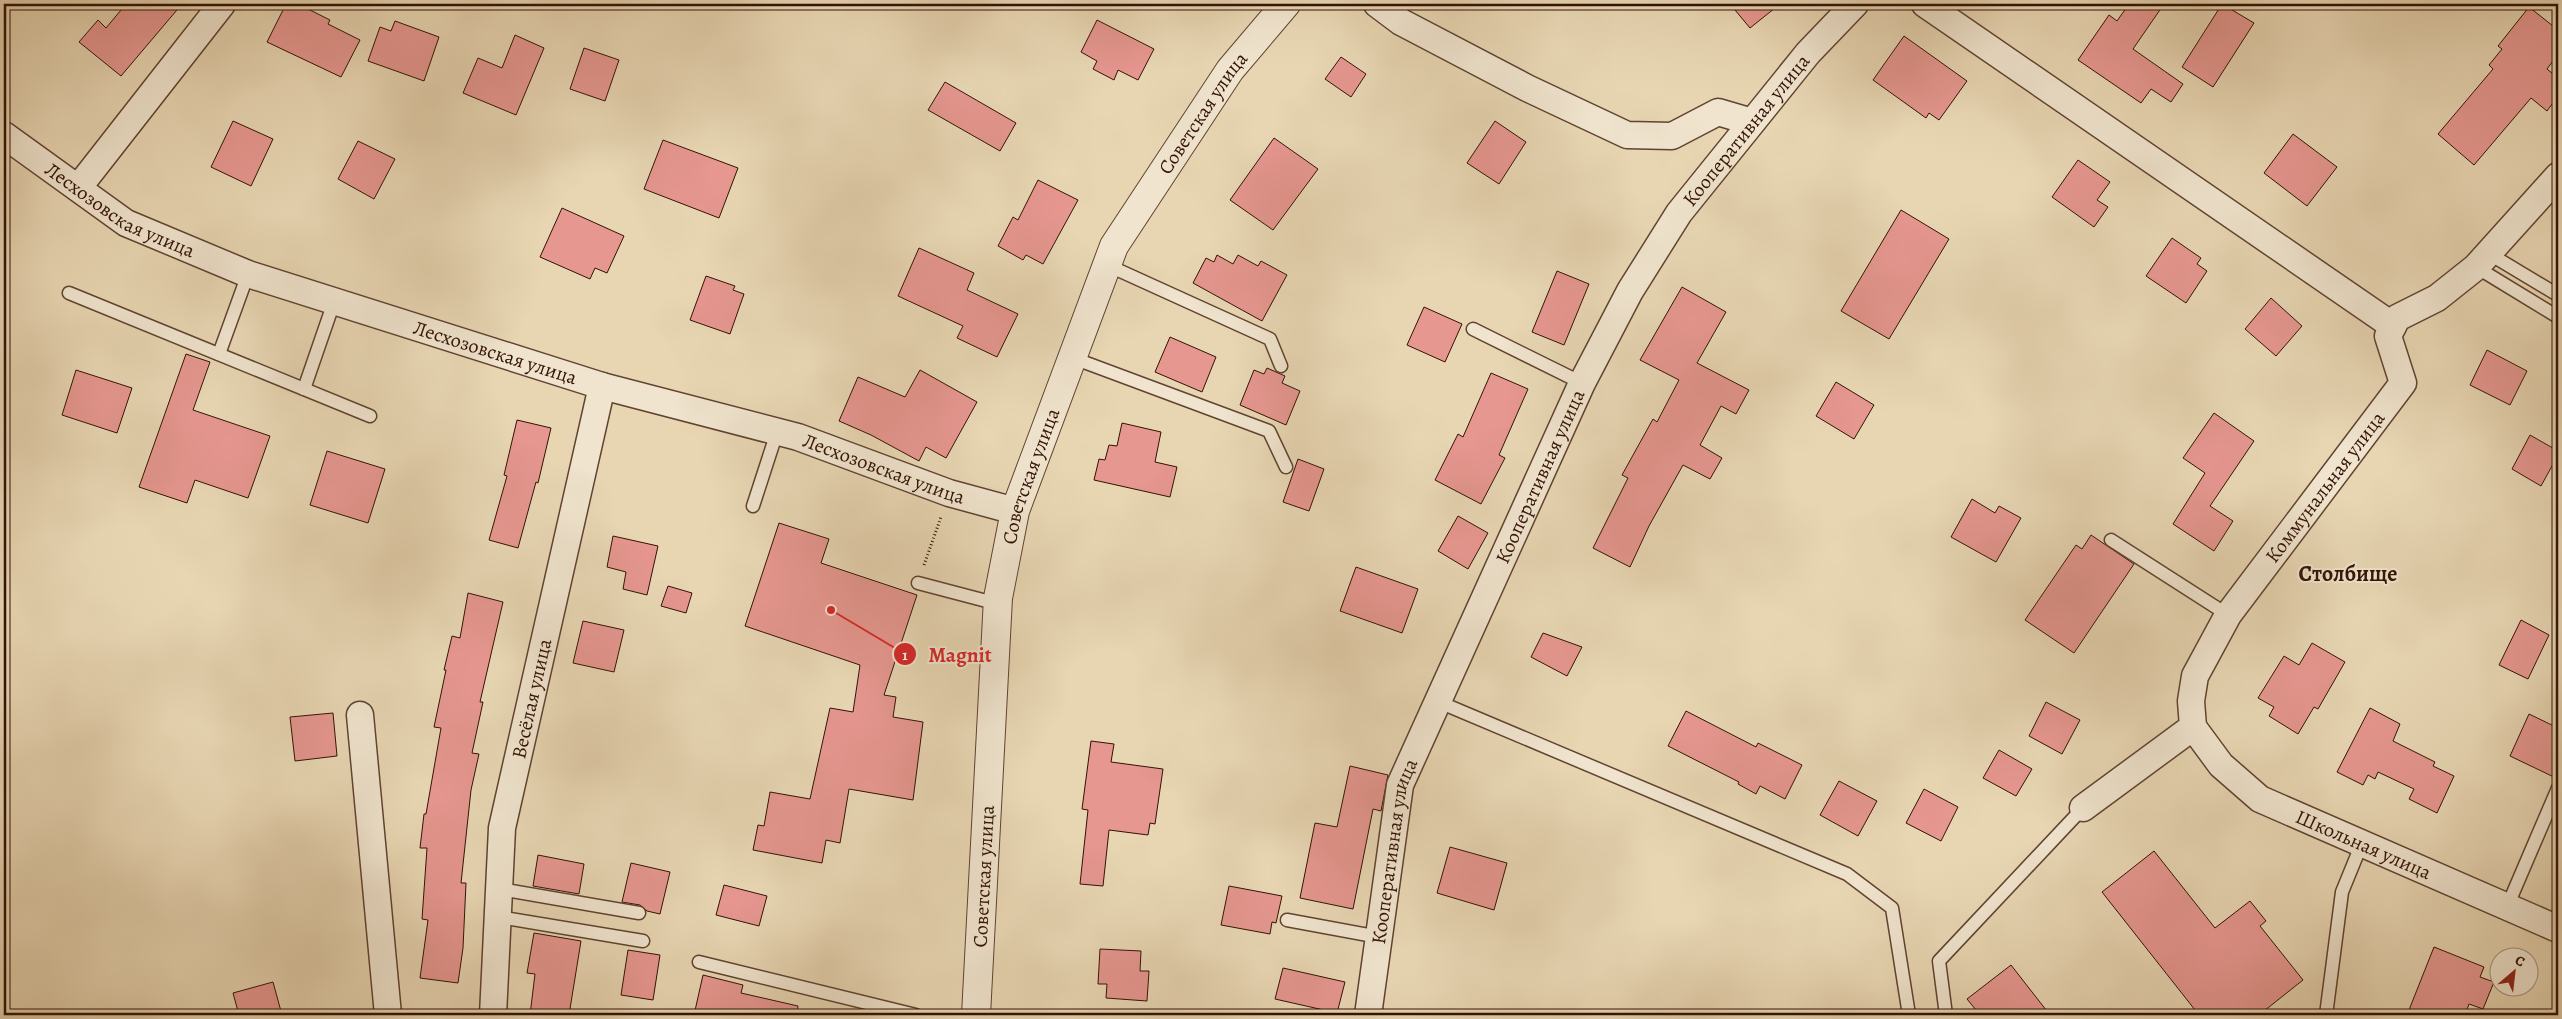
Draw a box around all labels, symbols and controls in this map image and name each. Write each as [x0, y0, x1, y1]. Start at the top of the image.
street label: Советская улица [1152, 46, 1254, 180]
street label: Кооперативная улица [1677, 48, 1816, 212]
street label: Лесхозовская улица [39, 156, 200, 265]
street label: Лесхозовская улица [410, 314, 581, 392]
street label: Кооперативная улица [1489, 384, 1592, 568]
street label: Советская улица [996, 404, 1067, 546]
street label: Коммунальная улица [2259, 405, 2392, 568]
street label: Лесхозовская улица [799, 427, 968, 511]
district label: Столбище [2298, 559, 2398, 589]
street label: Весёлая улица [505, 635, 559, 761]
callout: Magnit [893, 636, 1001, 672]
text: Magnit [928, 641, 992, 669]
text: 1 [902, 645, 908, 665]
street label: Кооперативная улица [1365, 753, 1425, 946]
street label: Школьная улица [2291, 803, 2436, 886]
street label: Советская улица [967, 804, 1001, 948]
north arrow [2490, 946, 2540, 996]
text: С [2512, 951, 2528, 972]

